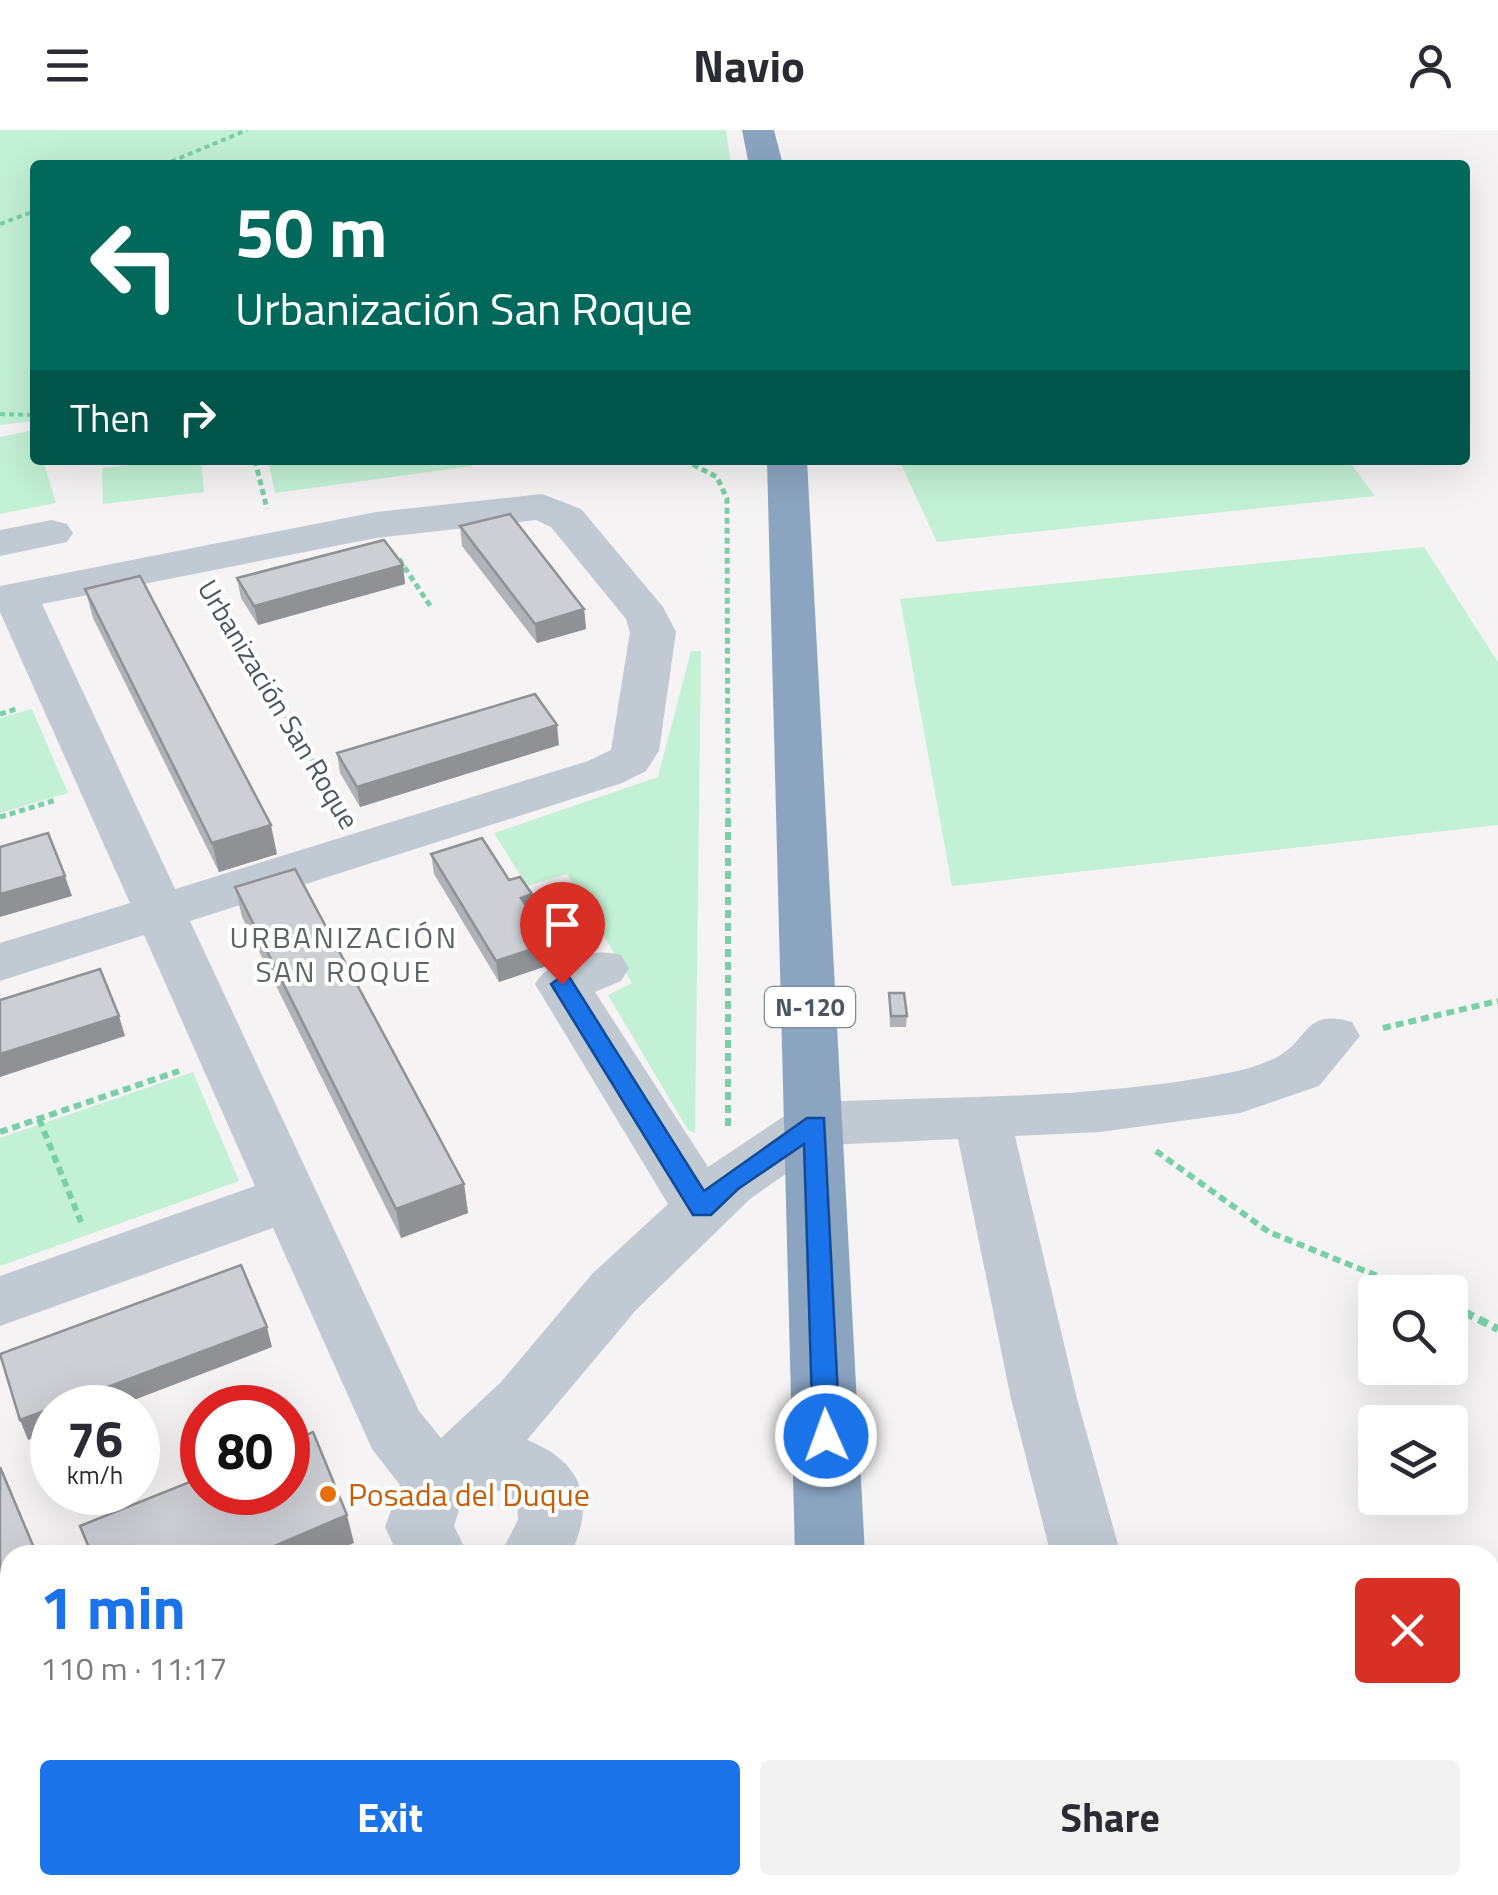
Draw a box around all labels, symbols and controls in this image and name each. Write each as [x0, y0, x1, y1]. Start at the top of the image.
text: Navio [693, 31, 805, 99]
icon: menu [40, 38, 95, 93]
icon: person [1403, 38, 1458, 93]
text: 50 m [235, 178, 388, 284]
icon: left [70, 200, 200, 330]
text: Urbanización San Roque [235, 274, 692, 342]
text: Then [70, 389, 150, 447]
icon: right [170, 390, 225, 445]
street label: Urbanización San Roque [187, 571, 371, 837]
pin [520, 882, 605, 985]
icon: arrive [535, 897, 590, 952]
district label: URBANIZACIÓN SAN ROQUE [230, 914, 458, 994]
road number: N-120 [765, 987, 855, 1027]
map controls [1358, 1275, 1468, 1515]
button: search [1358, 1275, 1468, 1385]
position arrow [774, 1384, 878, 1488]
speed limit sign: 80 [180, 1385, 310, 1515]
text: 76 [67, 1400, 123, 1476]
button: layers [1358, 1405, 1468, 1515]
text: km/h [67, 1456, 123, 1494]
place label: Posada del Duque [348, 1470, 590, 1518]
marker: Posada del Duque [317, 1483, 339, 1505]
text: 1 min [40, 1561, 186, 1652]
button: close [1355, 1578, 1460, 1683]
text: 110 m · 11:17 [40, 1644, 227, 1692]
button: Exit [40, 1760, 740, 1875]
button: Share [760, 1760, 1460, 1875]

